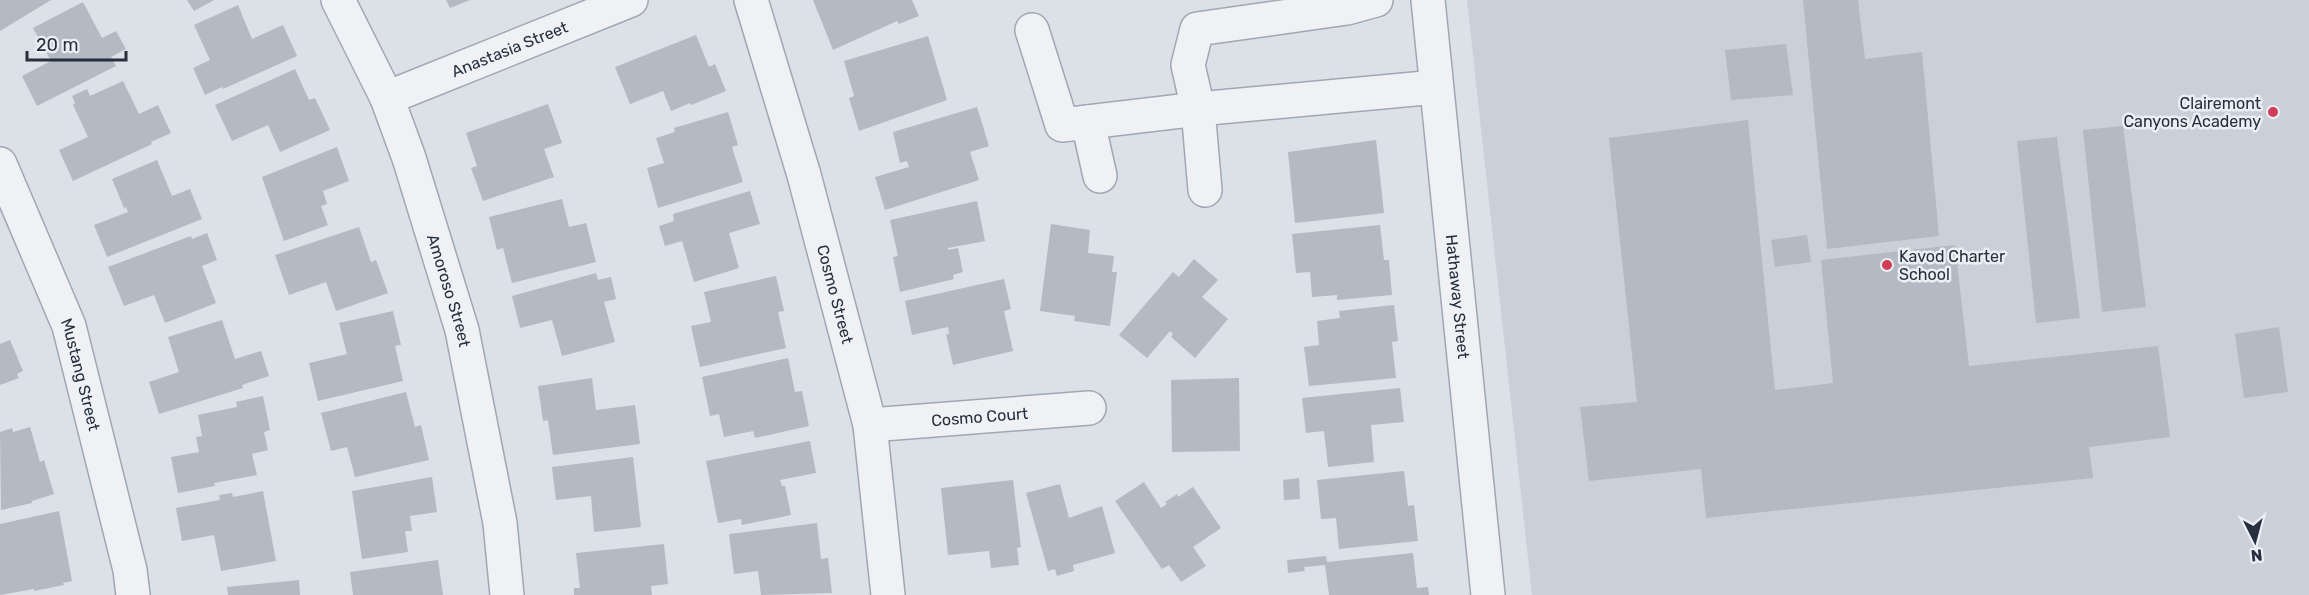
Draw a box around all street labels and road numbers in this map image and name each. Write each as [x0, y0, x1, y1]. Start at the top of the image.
street label: Anastasia Street [449, 17, 570, 81]
street label: Amoroso Street [424, 232, 475, 348]
street label: Hathaway Street [1442, 233, 1474, 360]
street label: Cosmo Street [813, 242, 858, 346]
street label: Mustang Street [57, 315, 104, 433]
street label: Cosmo Court [930, 403, 1029, 430]

